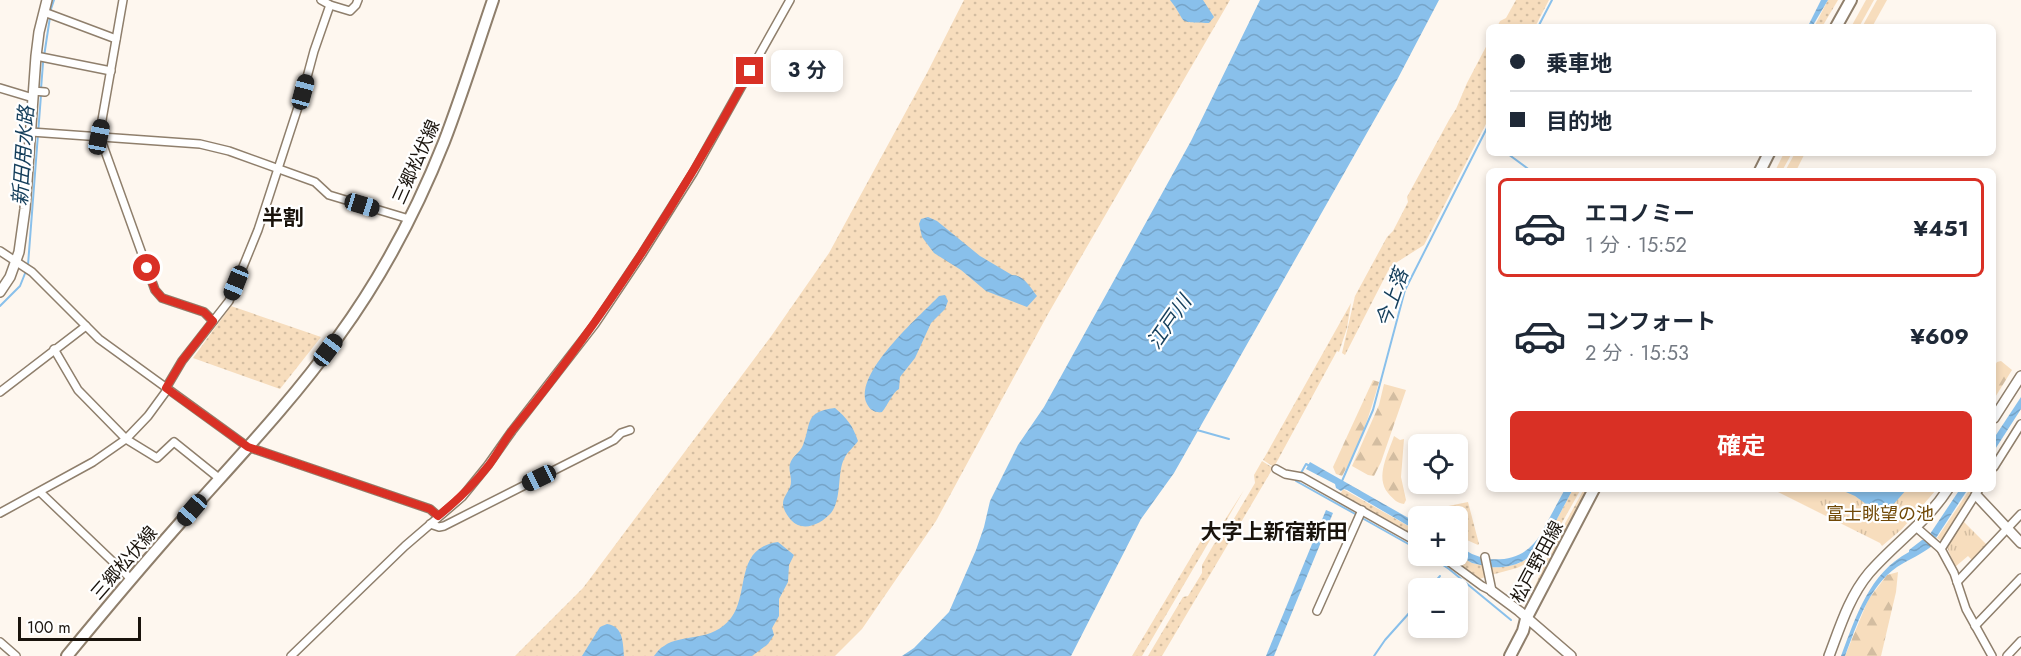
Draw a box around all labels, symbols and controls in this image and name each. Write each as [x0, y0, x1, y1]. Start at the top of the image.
text: 乗車地 [1546, 47, 1612, 79]
callout: 3 分 [771, 50, 843, 92]
text: 3 分 [788, 56, 826, 85]
route end [736, 57, 763, 84]
car [290, 72, 316, 112]
water label: 新田用水路 [6, 103, 42, 207]
text: 目的地 [1546, 105, 1612, 137]
street label: 三郷松伏線 [386, 116, 446, 208]
car [87, 118, 111, 156]
car [342, 191, 382, 219]
text: エコノミー [1585, 197, 1695, 229]
icon: car [1513, 201, 1567, 255]
district label: 半割 [262, 203, 304, 233]
text: ¥451 [1914, 212, 1969, 244]
text: 1 分 · 15:52 [1585, 231, 1687, 260]
route start [133, 254, 160, 281]
water label: 今上落 [1369, 262, 1417, 331]
car [221, 263, 251, 303]
water label: 江戸川 [1140, 288, 1200, 355]
text: コンフォート [1585, 305, 1716, 337]
icon: car [1513, 309, 1567, 363]
text: ¥609 [1910, 320, 1969, 352]
car [310, 330, 346, 370]
text: 2 分 · 15:53 [1585, 339, 1689, 368]
button: 確定 [1510, 411, 1972, 480]
map controls [1408, 434, 1468, 638]
button: locate [1408, 434, 1468, 494]
car [519, 462, 559, 494]
car [173, 491, 211, 529]
park label: 富士眺望の池 [1826, 501, 1934, 527]
button: + [1408, 506, 1468, 566]
street label: 松戸野田線 [1504, 516, 1570, 608]
district label: 大字上新宿新田 [1201, 517, 1348, 547]
street label: 三郷松伏線 [85, 521, 163, 605]
button: − [1408, 578, 1468, 638]
scale bar [18, 614, 141, 642]
text: 100 m [27, 616, 71, 639]

